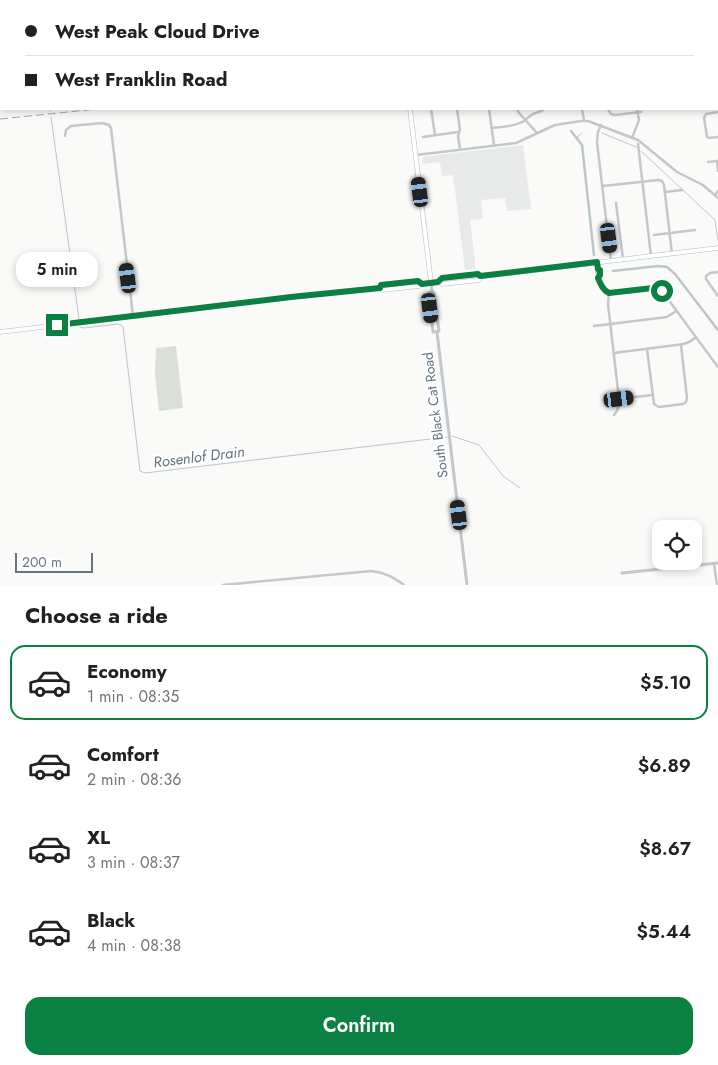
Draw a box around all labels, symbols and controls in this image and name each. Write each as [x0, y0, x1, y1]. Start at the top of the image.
text: West Peak Cloud Drive [55, 18, 260, 45]
text: West Franklin Road [55, 66, 228, 93]
car [410, 176, 429, 208]
car [599, 222, 618, 254]
callout: 5 min [16, 252, 98, 288]
text: 5 min [37, 258, 77, 281]
car [118, 262, 137, 294]
route start [651, 280, 673, 302]
car [420, 292, 439, 324]
route end [46, 314, 68, 336]
street label: South Black Cat Road [417, 351, 453, 479]
car [603, 390, 634, 408]
water label: Rosenlof Drain [152, 440, 246, 474]
car [449, 499, 468, 531]
map controls [652, 520, 702, 570]
button: locate [652, 520, 702, 570]
scale bar [15, 550, 92, 573]
text: 200 m [22, 552, 62, 572]
text: Choose a ride [25, 599, 168, 631]
text: Economy [87, 658, 167, 685]
icon: car [27, 660, 72, 705]
text: $5.10 [640, 669, 691, 696]
text: 1 min · 08:35 [87, 685, 179, 708]
text: Comfort [87, 741, 159, 768]
icon: car [27, 743, 72, 788]
text: $6.89 [638, 752, 691, 779]
text: 2 min · 08:36 [87, 768, 181, 791]
text: XL [87, 824, 110, 851]
icon: car [27, 826, 72, 871]
text: $8.67 [639, 835, 691, 862]
text: 3 min · 08:37 [87, 851, 180, 874]
text: Black [87, 907, 135, 934]
icon: car [27, 909, 72, 954]
text: $5.44 [637, 918, 691, 945]
text: 4 min · 08:38 [87, 934, 181, 957]
button: Confirm [25, 997, 693, 1055]

